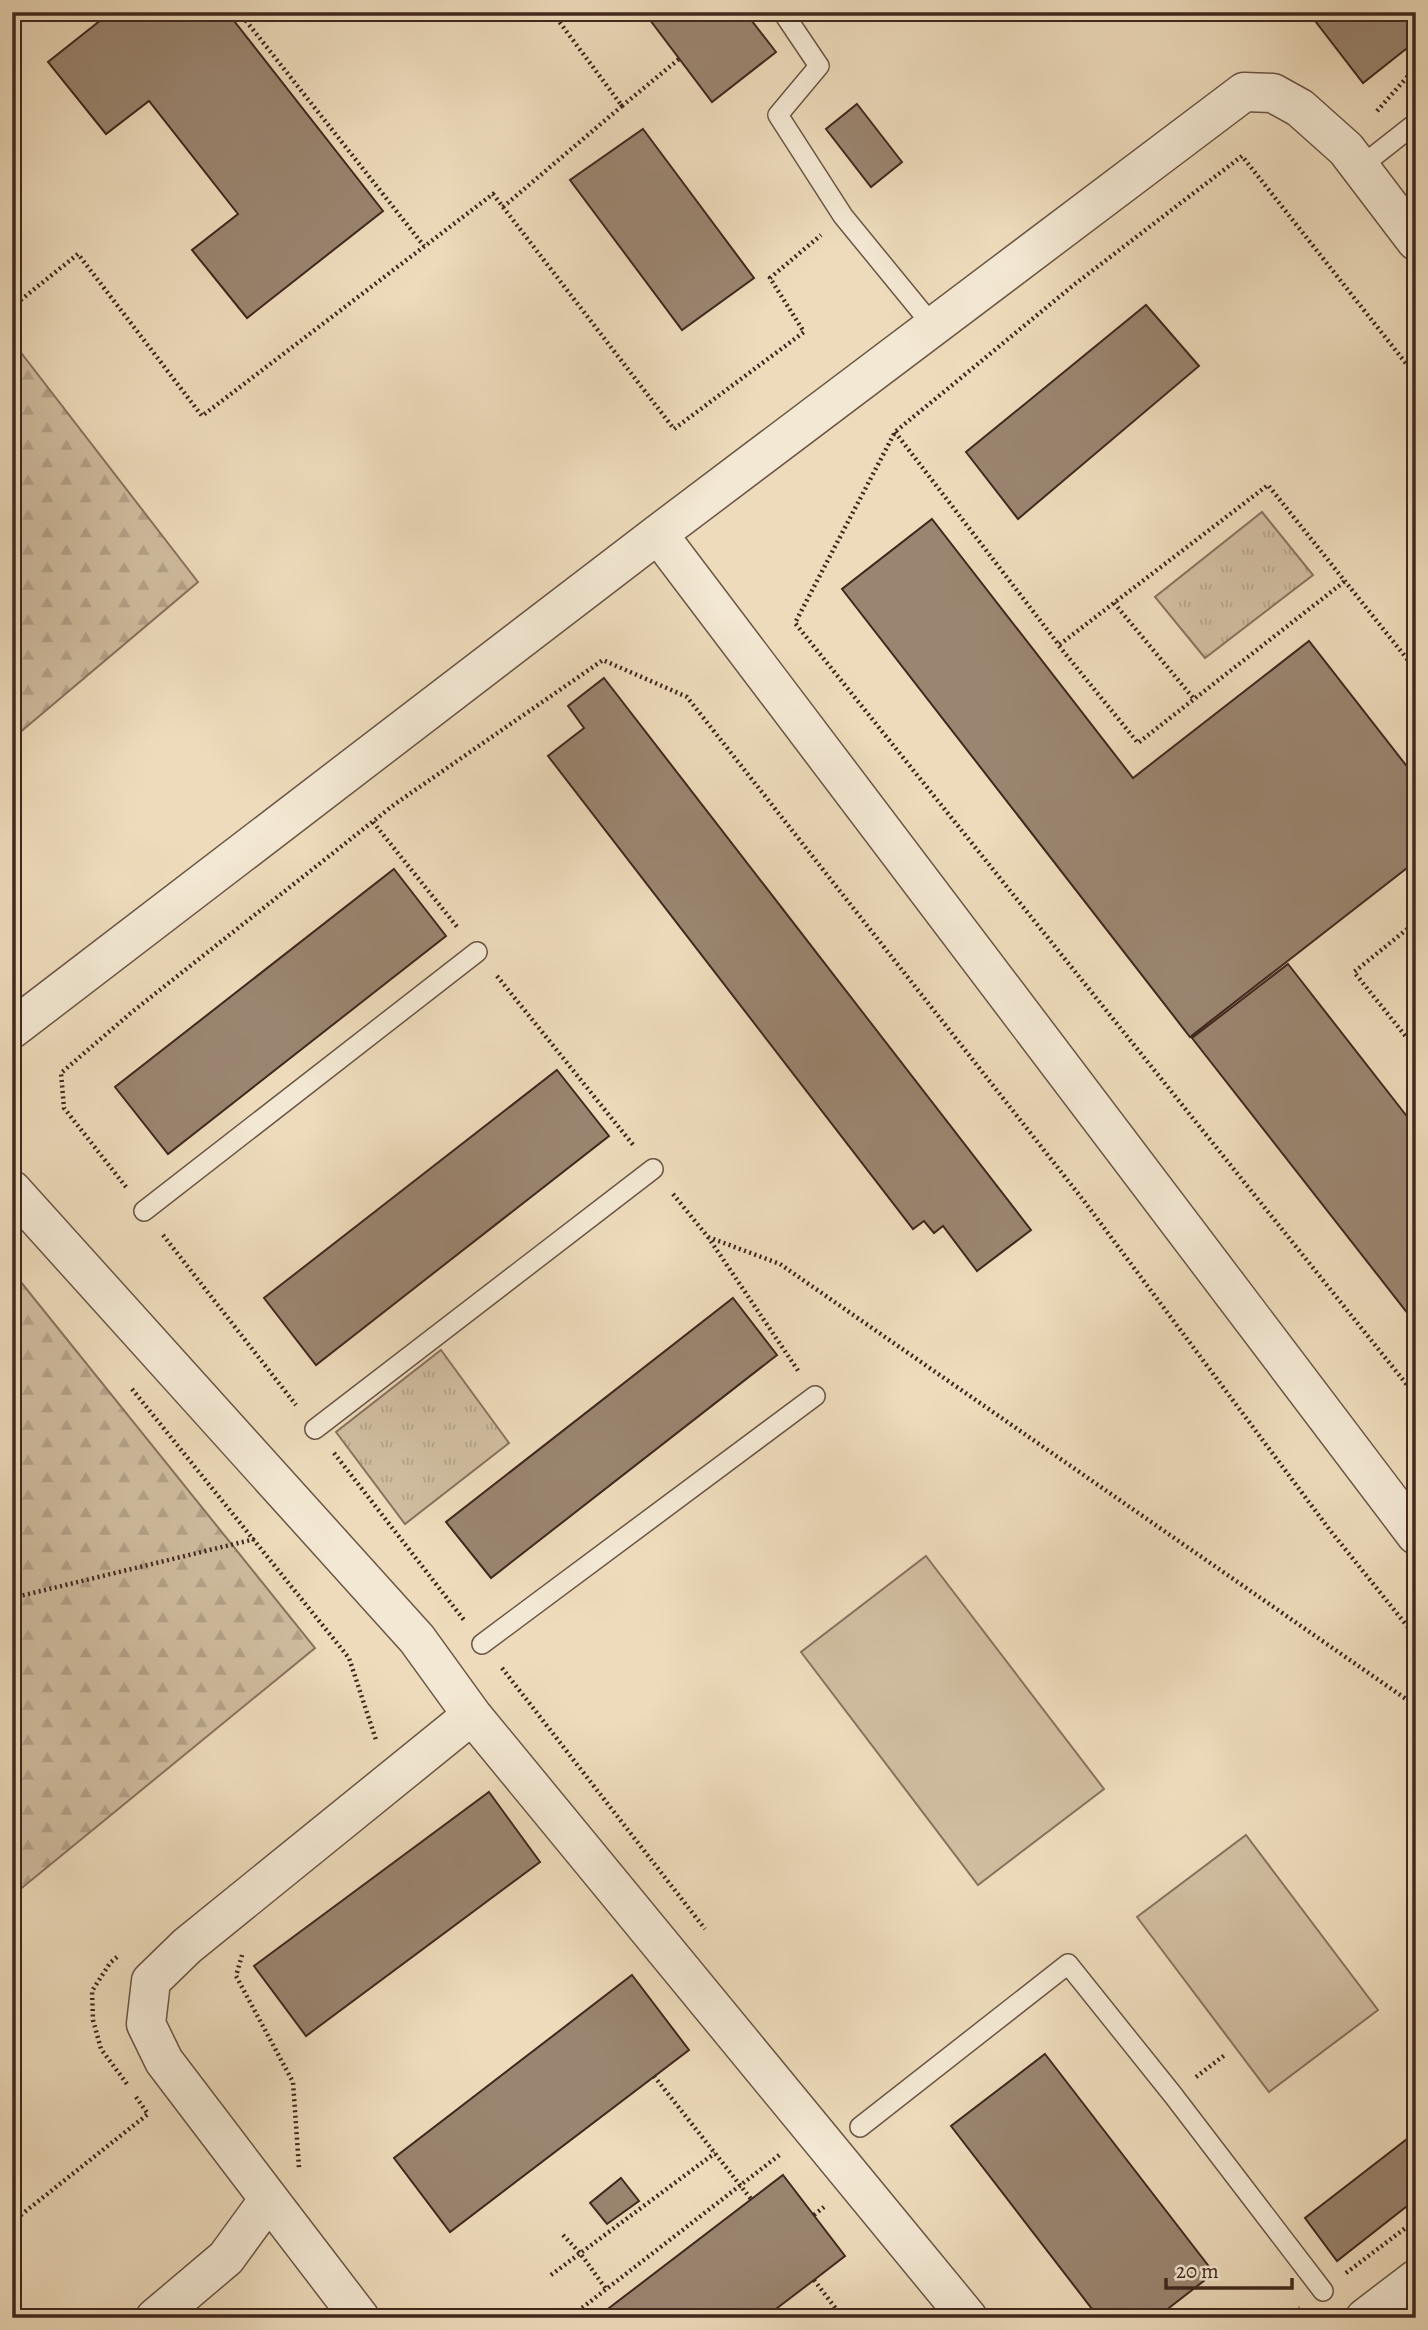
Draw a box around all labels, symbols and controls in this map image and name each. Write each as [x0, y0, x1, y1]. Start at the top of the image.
scale bar [1166, 2246, 1292, 2290]
text: 20 m [1176, 2257, 1219, 2285]

